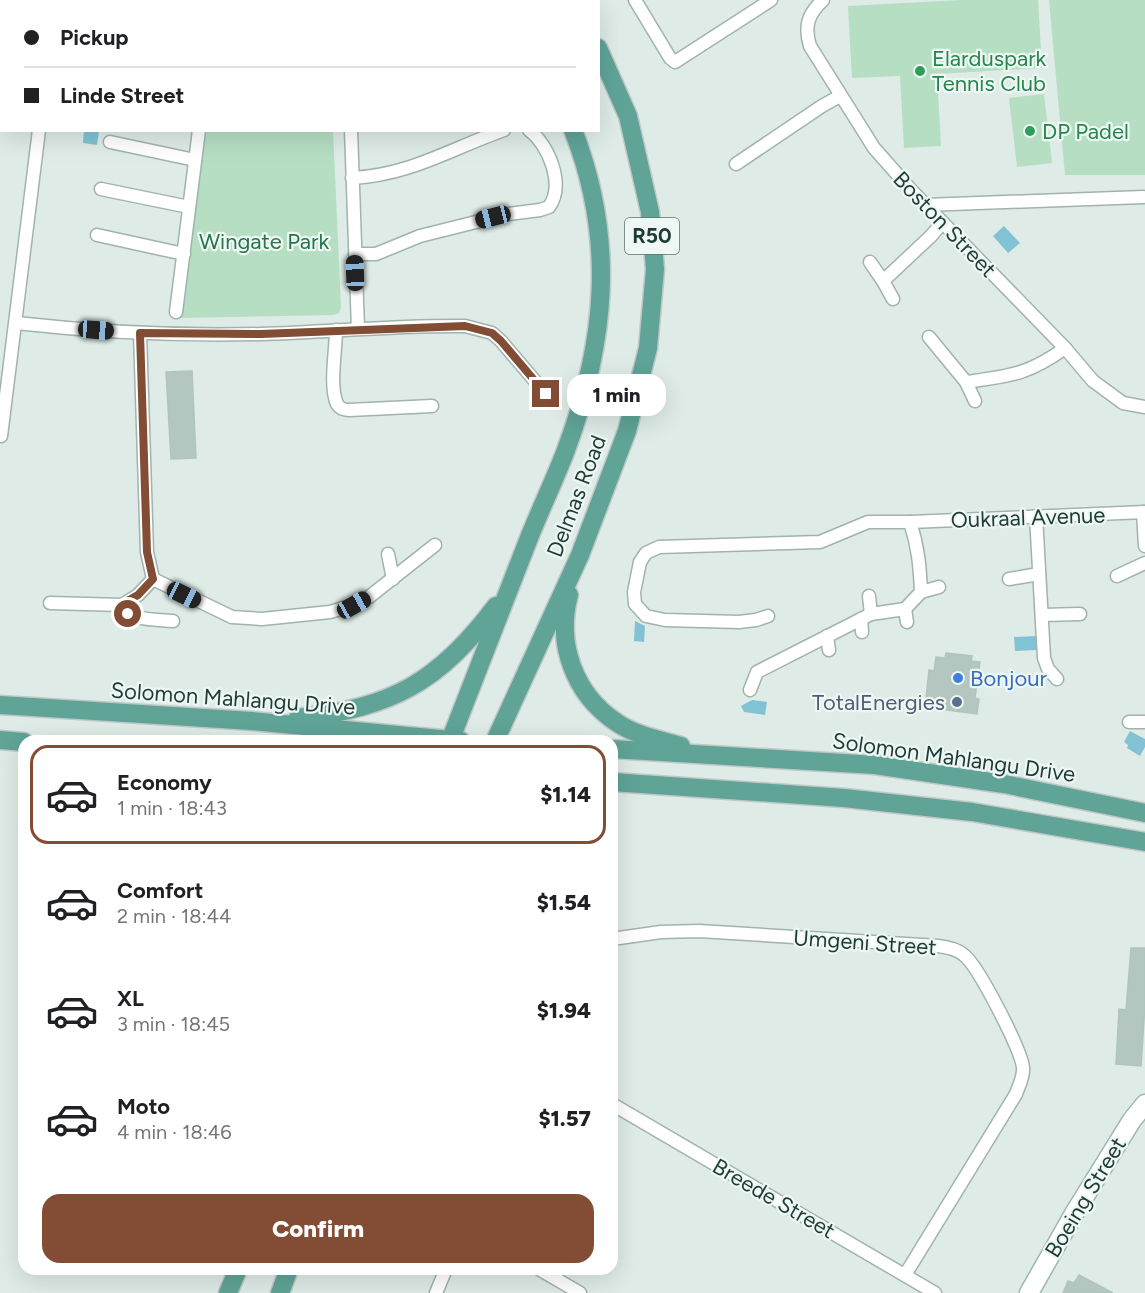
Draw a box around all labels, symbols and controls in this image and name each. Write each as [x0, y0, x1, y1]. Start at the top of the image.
text: Pickup [60, 24, 129, 51]
place label: Elarduspark Tennis Club [932, 45, 1047, 97]
marker: Elarduspark Tennis Club [913, 64, 927, 78]
text: Linde Street [60, 82, 184, 109]
place label: DP Padel [1042, 118, 1129, 145]
marker: DP Padel [1023, 124, 1037, 138]
street label: Boston Street [887, 166, 1002, 283]
car [473, 204, 513, 230]
road number: R50 [625, 218, 679, 254]
park label: Wingate Park [199, 228, 329, 255]
car [345, 255, 365, 291]
car [77, 320, 115, 340]
callout: 1 min [567, 373, 666, 415]
route end [532, 380, 559, 407]
text: 1 min [593, 383, 640, 407]
street label: Delmas Road [541, 431, 612, 561]
street label: Oukraal Avenue [950, 501, 1106, 534]
car [164, 579, 204, 611]
car [334, 588, 374, 622]
route start [114, 600, 141, 627]
place label: Bonjour [970, 665, 1047, 692]
marker: Bonjour [951, 671, 965, 685]
street label: Solomon Mahlangu Drive [110, 676, 356, 721]
place label: TotalEnergies [812, 689, 945, 716]
marker: TotalEnergies [950, 695, 964, 709]
street label: Solomon Mahlangu Drive [831, 727, 1077, 788]
icon: car [45, 768, 99, 822]
text: Economy [117, 769, 212, 796]
text: $1.14 [540, 781, 591, 808]
text: 1 min · 18:43 [117, 796, 227, 820]
icon: car [45, 876, 99, 930]
text: Comfort [117, 877, 203, 904]
text: $1.54 [537, 889, 591, 916]
text: 2 min · 18:44 [117, 904, 231, 928]
street label: Umgeni Street [792, 924, 938, 961]
icon: car [45, 984, 99, 1038]
text: XL [117, 985, 144, 1012]
text: $1.94 [537, 997, 591, 1024]
text: 3 min · 18:45 [117, 1012, 230, 1036]
icon: car [45, 1092, 99, 1146]
text: Moto [117, 1093, 170, 1120]
text: $1.57 [538, 1105, 591, 1132]
text: 4 min · 18:46 [117, 1120, 231, 1144]
street label: Boeing Street [1039, 1132, 1132, 1262]
street label: Breede Street [708, 1153, 840, 1244]
button: Confirm [42, 1194, 594, 1263]

